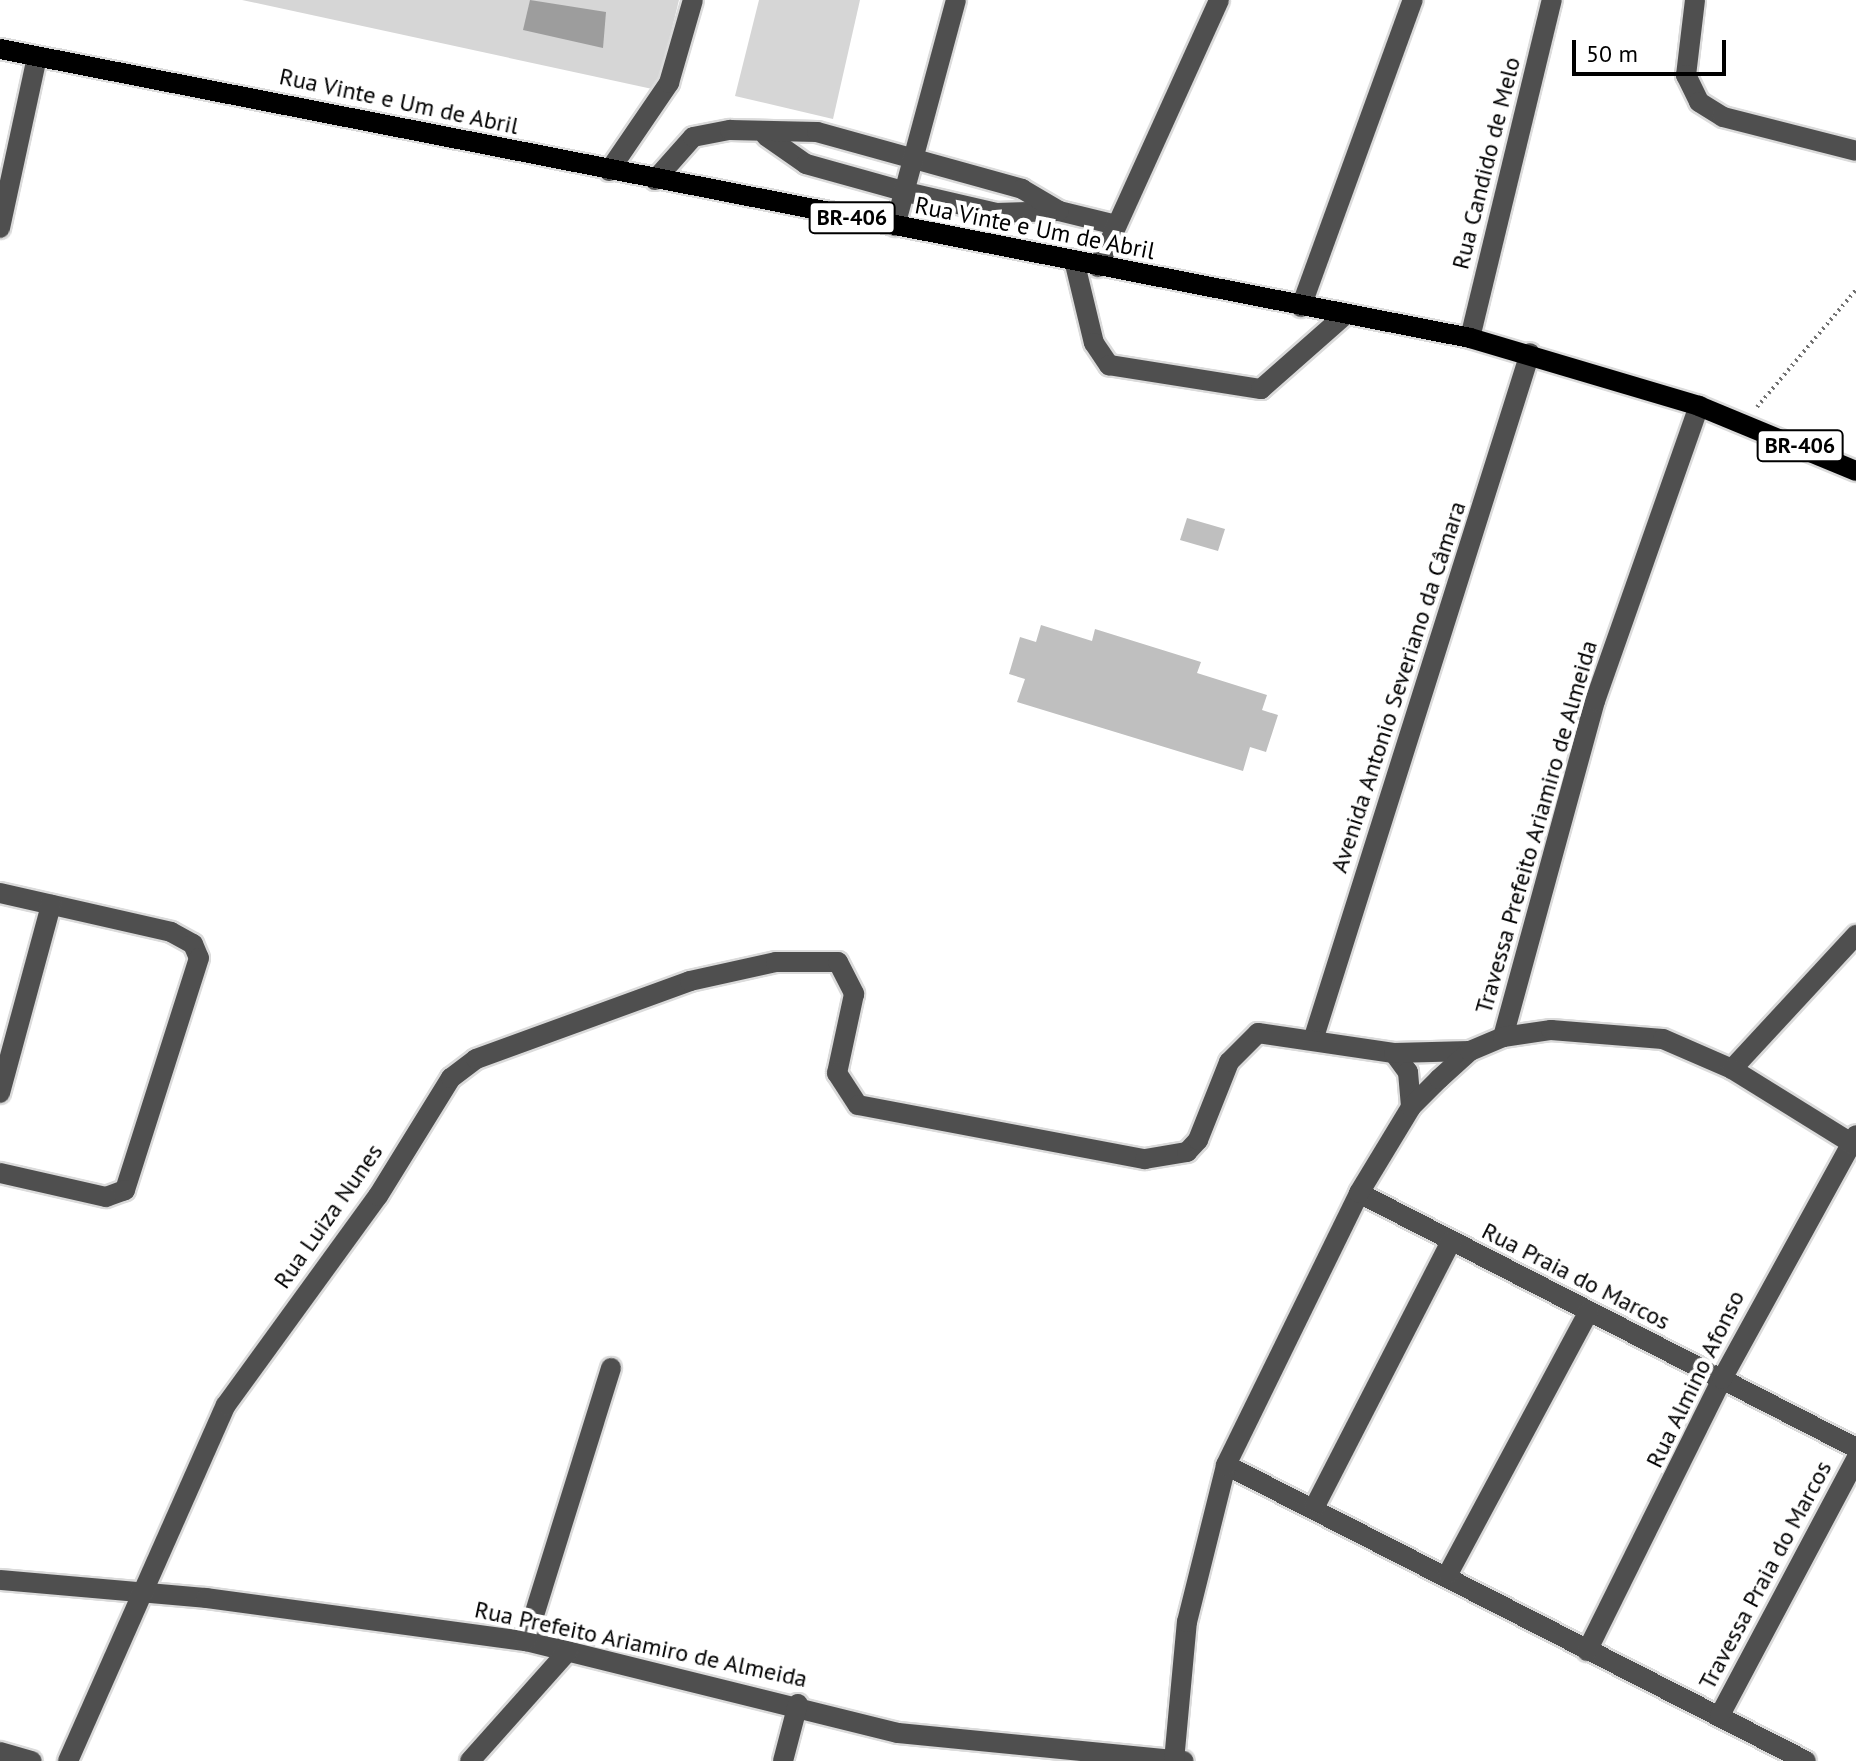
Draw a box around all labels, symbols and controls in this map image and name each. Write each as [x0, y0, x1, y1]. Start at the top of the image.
scale bar [1576, 24, 1730, 74]
text: 50 m [1586, 38, 1638, 69]
street label: Rua Candido de Melo [1446, 54, 1526, 272]
street label: Rua Vinte e Um de Abril [276, 61, 522, 141]
street label: Rua Vinte e Um de Abril [912, 190, 1158, 266]
road number: BR-406 [808, 200, 896, 236]
road number: BR-406 [1756, 428, 1844, 464]
street label: Avenida Antonio Severiano da Câmara [1324, 497, 1472, 877]
street label: Travessa Prefeito Ariamiro de Almeida [1469, 636, 1603, 1018]
street label: Rua Luiza Nunes [267, 1138, 389, 1294]
street label: Rua Praia do Marcos [1477, 1216, 1675, 1336]
street label: Rua Almino Afonso [1639, 1285, 1751, 1473]
street label: Travessa Praia do Marcos [1692, 1456, 1838, 1694]
street label: Rua Prefeito Ariamiro de Almeida [471, 1594, 811, 1694]

